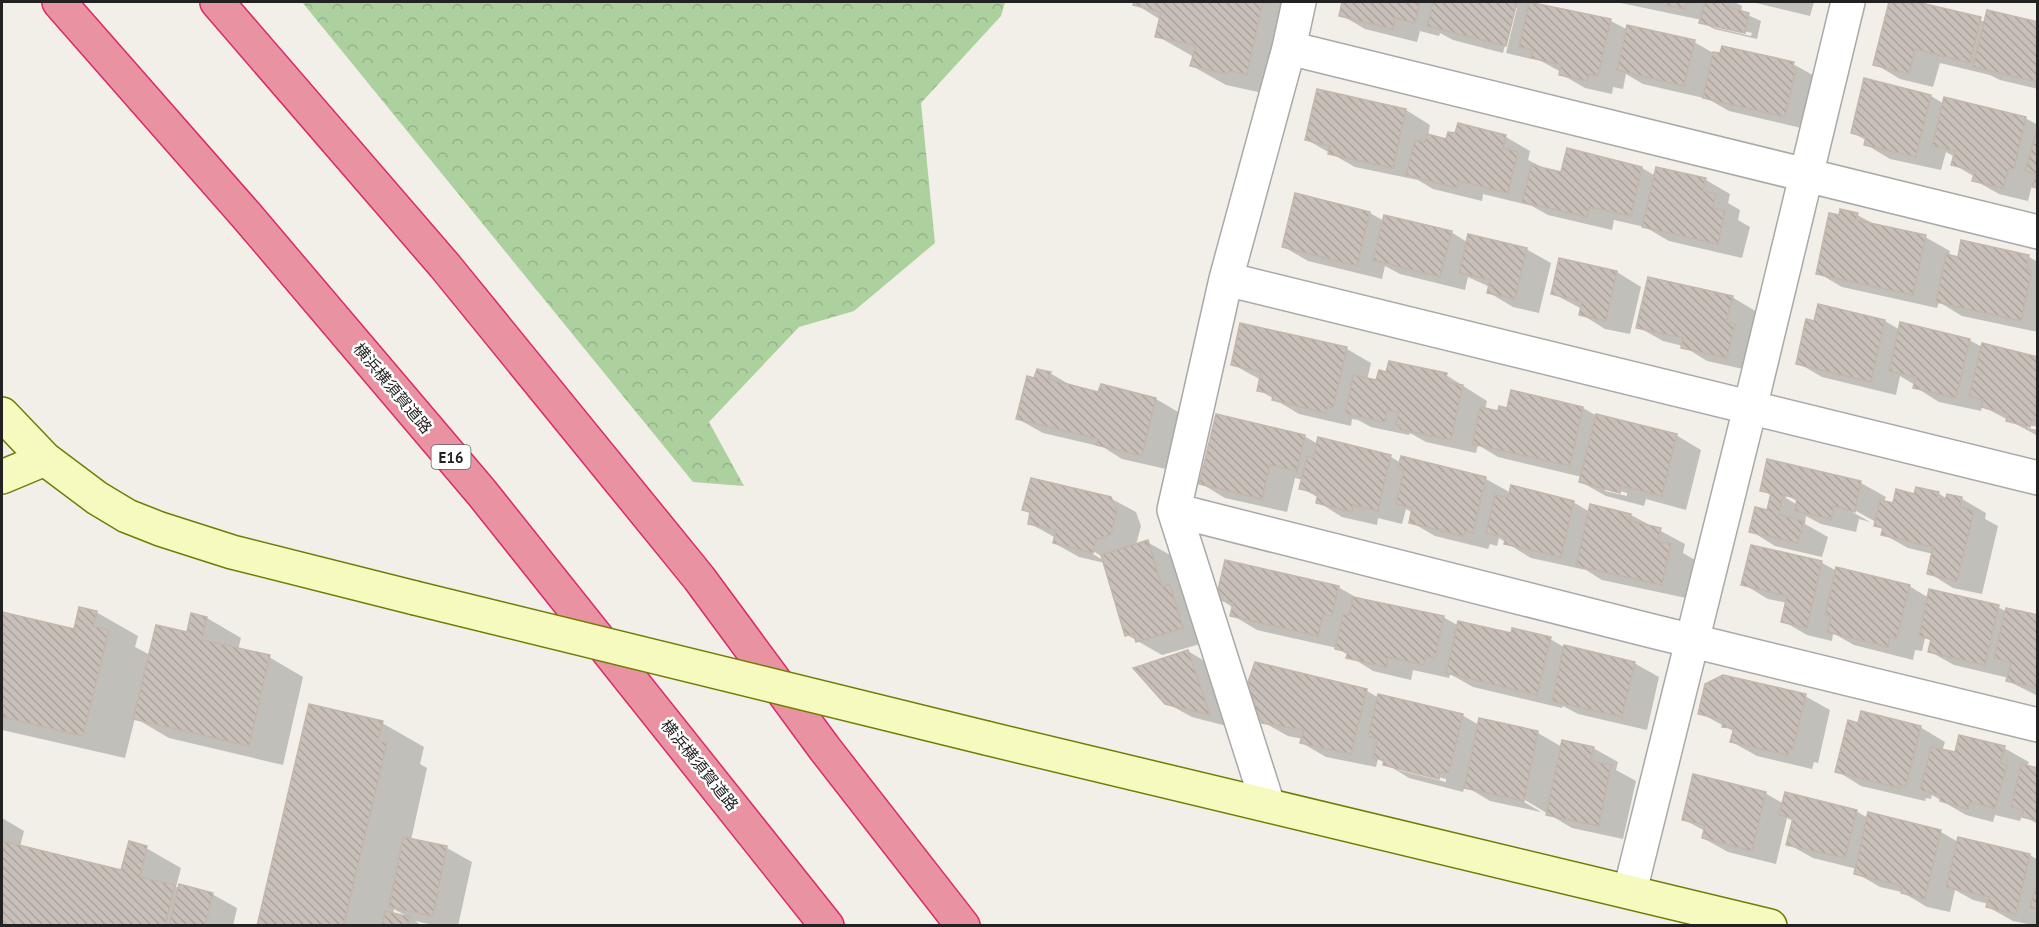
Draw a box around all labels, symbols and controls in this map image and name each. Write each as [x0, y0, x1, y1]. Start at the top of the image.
street label: 横浜横須賀道路 [349, 339, 437, 437]
road number: E16 [432, 445, 470, 469]
street label: 横浜横須賀道路 [657, 715, 743, 815]

